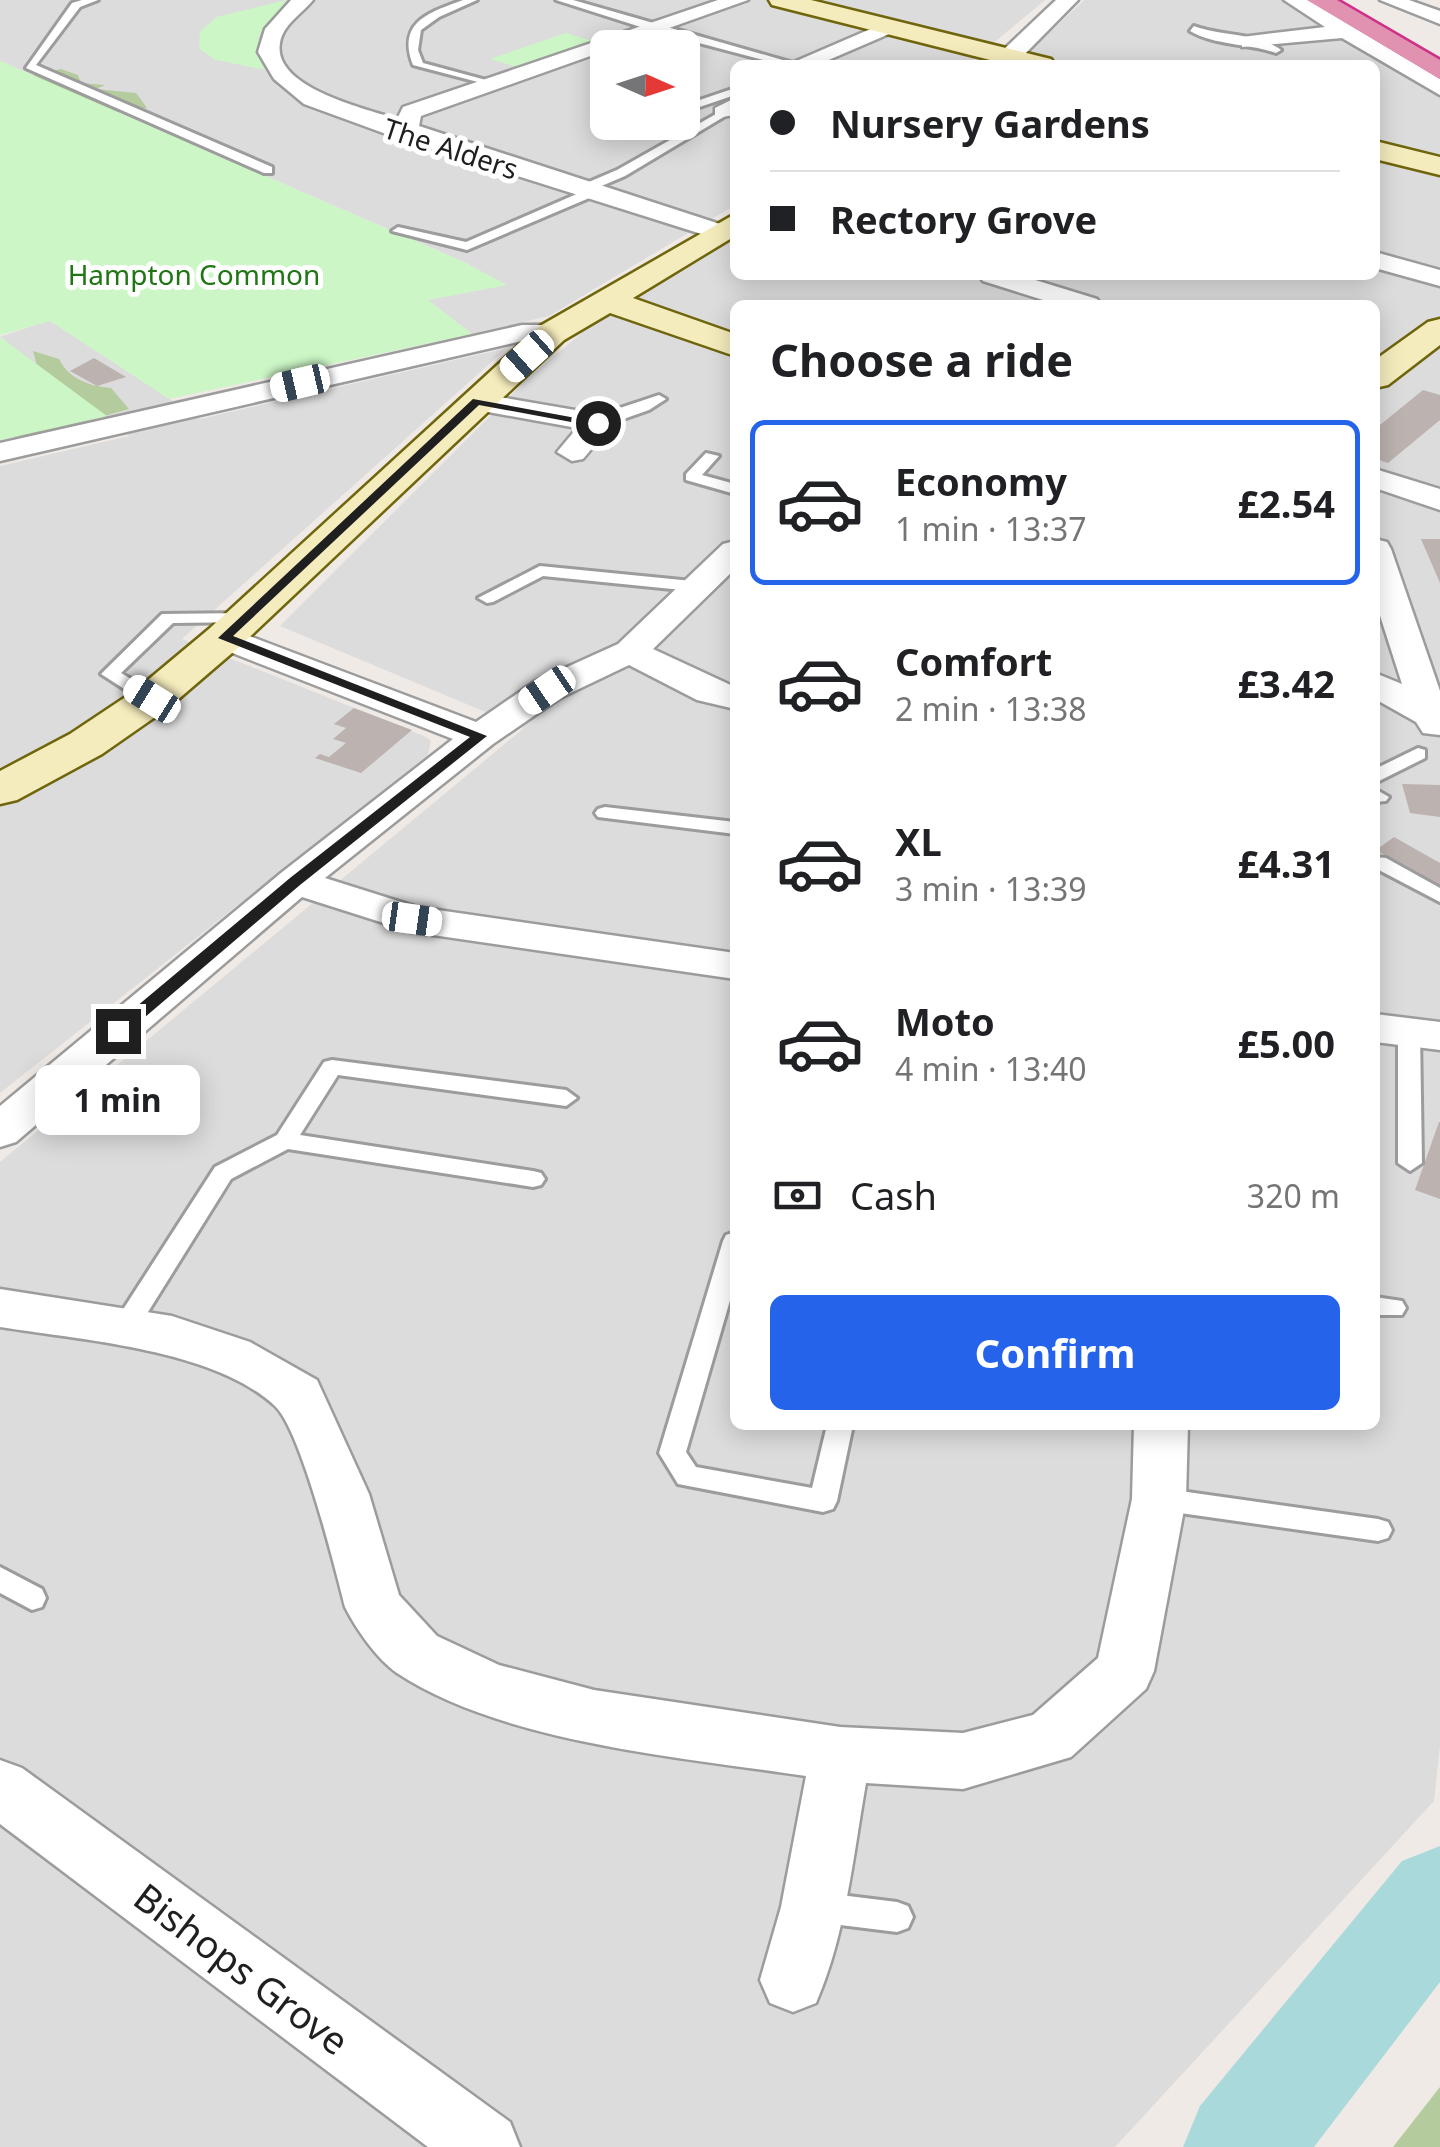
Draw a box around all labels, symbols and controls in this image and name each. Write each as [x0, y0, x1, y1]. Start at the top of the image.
north arrow [590, 30, 700, 140]
map controls [590, 30, 700, 140]
text: Nursery Gardens [830, 97, 1150, 149]
street label: The Alders [379, 108, 523, 188]
text: Rectory Grove [830, 193, 1097, 245]
park label: Hampton Common [68, 255, 320, 293]
car [495, 325, 559, 387]
text: Choose a ride [770, 329, 1073, 390]
car [267, 362, 333, 404]
route start [576, 401, 621, 446]
text: Economy [895, 455, 1067, 507]
icon: car [775, 458, 865, 548]
text: £2.54 [1237, 477, 1335, 529]
text: 1 min · 13:37 [895, 507, 1087, 550]
text: Comfort [895, 635, 1052, 687]
icon: car [775, 638, 865, 728]
text: £3.42 [1237, 657, 1335, 709]
car [514, 661, 580, 719]
car [119, 670, 185, 728]
text: 2 min · 13:38 [895, 687, 1087, 730]
text: XL [895, 815, 942, 867]
icon: car [775, 818, 865, 908]
text: £4.31 [1237, 837, 1335, 889]
text: 3 min · 13:39 [895, 867, 1087, 910]
car [380, 900, 444, 938]
text: Moto [895, 995, 995, 1047]
icon: car [775, 998, 865, 1088]
route end [96, 1009, 141, 1054]
text: £5.00 [1237, 1017, 1335, 1069]
text: 4 min · 13:40 [895, 1047, 1087, 1090]
callout: 1 min [36, 1066, 200, 1136]
text: 1 min [73, 1078, 162, 1121]
icon: cash [770, 1168, 825, 1223]
text: Cash [850, 1169, 937, 1221]
text: 320 m [1247, 1174, 1340, 1217]
button: Confirm [770, 1295, 1340, 1410]
street label: Bishops Grove [124, 1870, 360, 2066]

